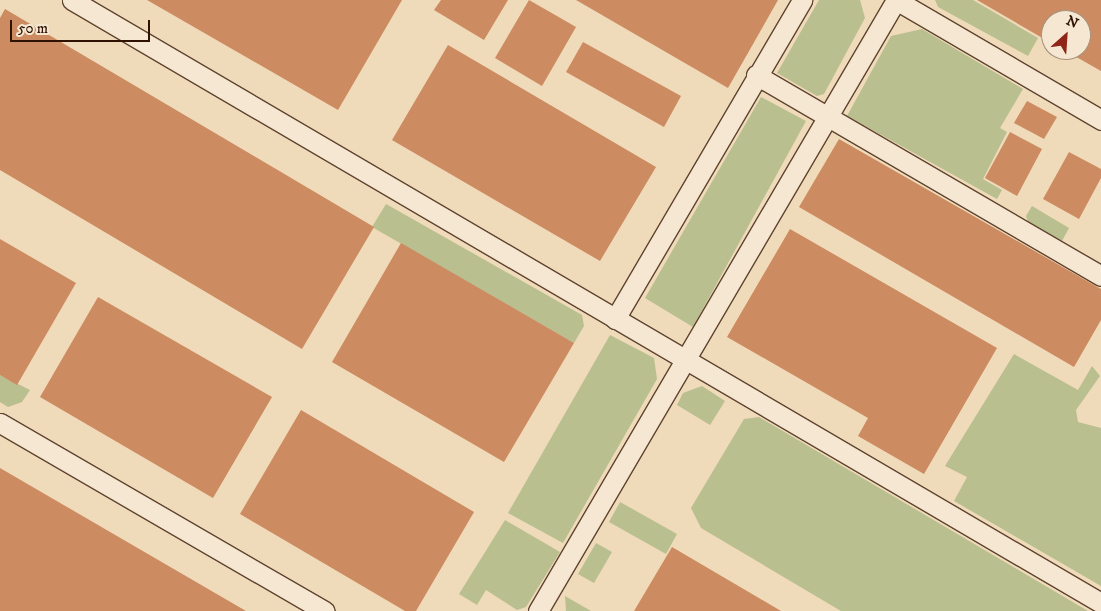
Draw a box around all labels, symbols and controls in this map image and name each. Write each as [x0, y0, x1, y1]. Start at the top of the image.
scale bar [12, 10, 152, 42]
north arrow [1041, 10, 1091, 60]
text: N [1063, 12, 1081, 33]
text: 50 m [18, 19, 48, 38]

